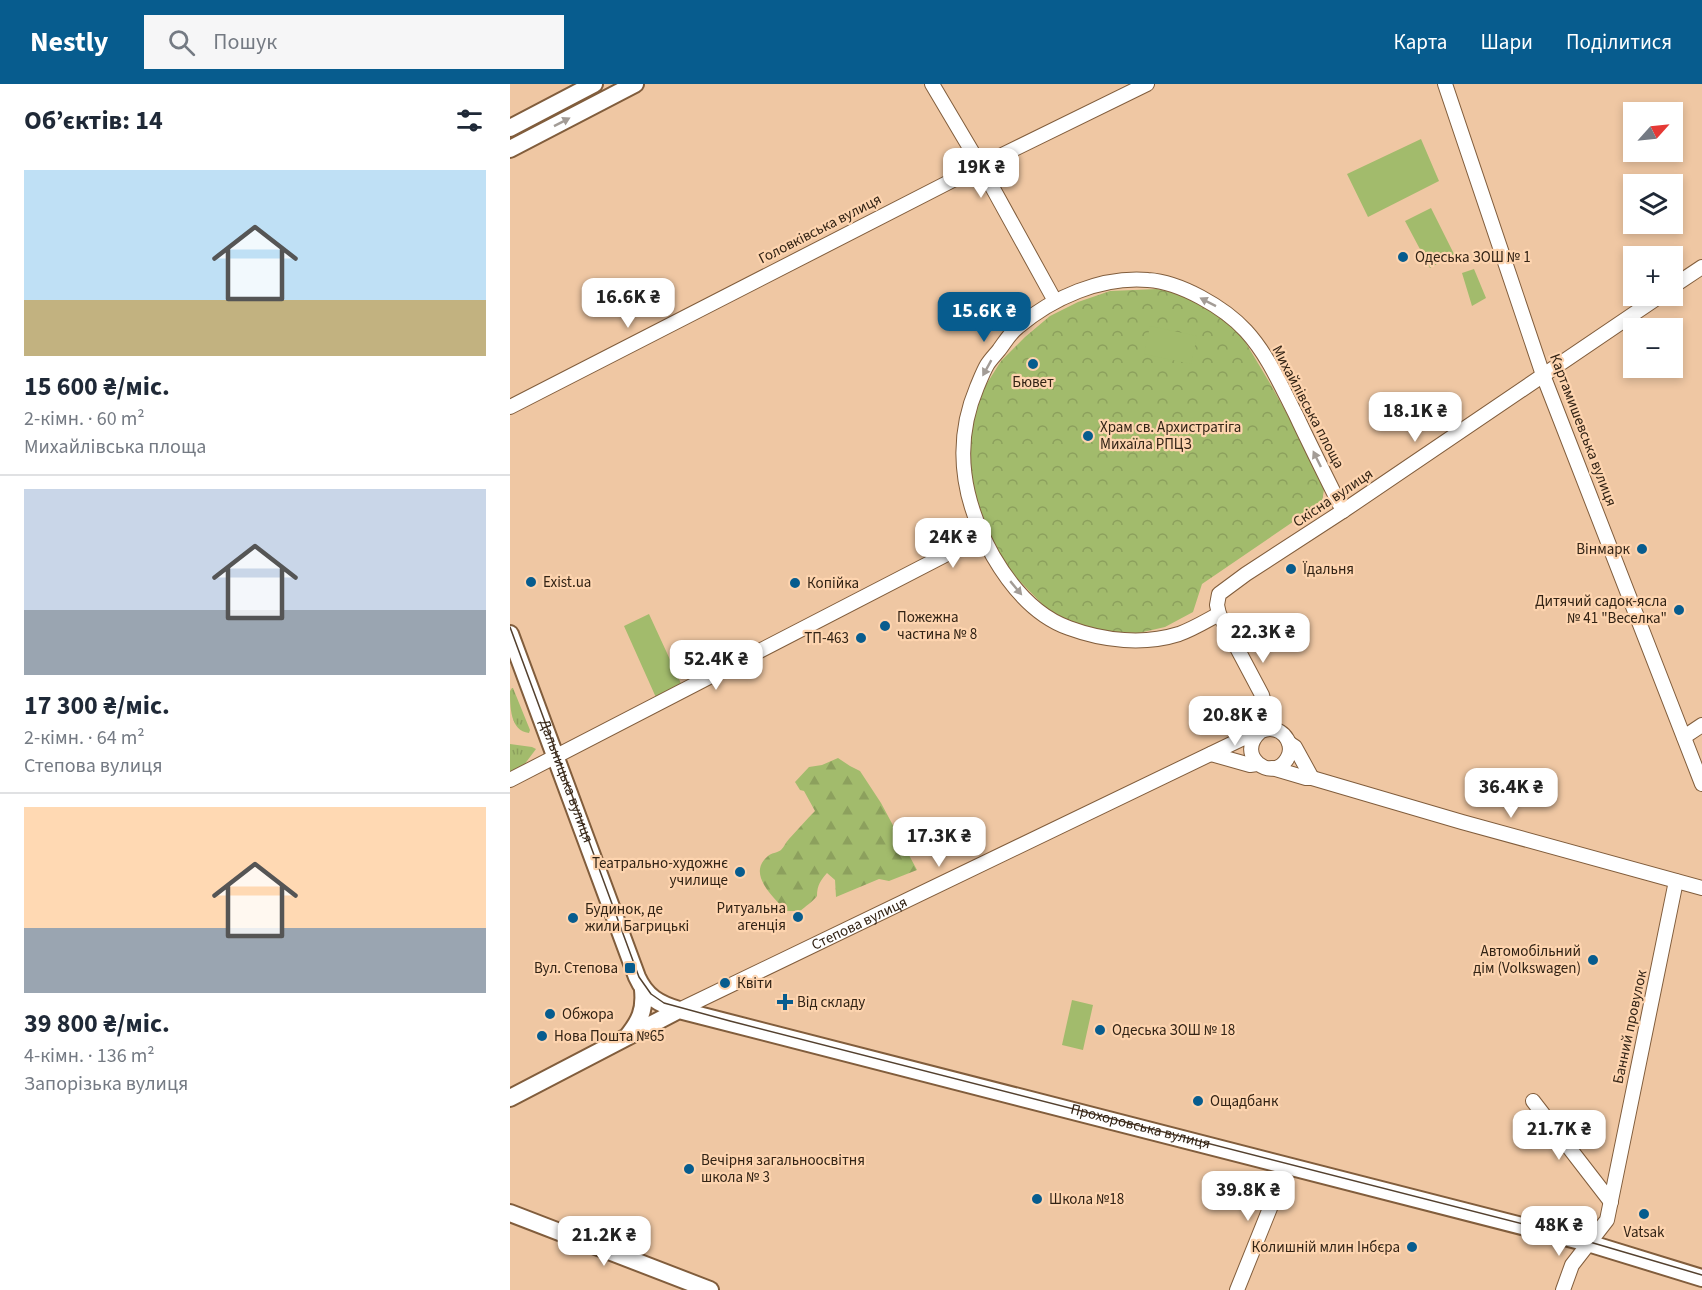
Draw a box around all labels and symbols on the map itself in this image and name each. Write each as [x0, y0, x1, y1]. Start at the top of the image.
north arrow [1623, 102, 1683, 162]
one-way arrow [554, 117, 571, 127]
pin: 19K ₴ [939, 148, 1023, 199]
street label: Головківська вулиця [755, 189, 885, 269]
place label: Одеська ЗОШ № 1 [1415, 247, 1531, 268]
marker: Одеська ЗОШ № 1 [1396, 250, 1410, 264]
pin: 16.6K ₴ [573, 278, 683, 329]
pin: 15.6K ₴ [929, 292, 1039, 343]
one-way arrow [1199, 297, 1217, 307]
street label: Михайлівська площа [1267, 342, 1349, 472]
street label: Картамишевська вулиця [1544, 351, 1622, 509]
marker: Бювет [1026, 357, 1040, 371]
one-way arrow [982, 360, 992, 377]
place label: Бювет [1012, 372, 1054, 393]
pin: 18.1K ₴ [1360, 392, 1470, 443]
place label: Храм св. Архистратіга Михаїла РПЦЗ [1100, 417, 1241, 455]
marker: Храм св. Архистратіга Михаїла РПЦЗ [1081, 429, 1095, 443]
one-way arrow [1313, 450, 1322, 467]
street label: Cкісна вулиця [1289, 463, 1377, 533]
pin: 24K ₴ [911, 518, 995, 569]
place label: Вінмарк [1576, 539, 1631, 560]
marker: Вінмарк [1635, 542, 1649, 556]
place label: Їдальня [1302, 559, 1354, 580]
marker: Їдальня [1284, 562, 1298, 576]
place label: Exist.ua [543, 572, 591, 593]
place label: Копійка [807, 573, 859, 594]
marker: Exist.ua [524, 575, 538, 589]
marker: Копійка [788, 576, 802, 590]
one-way arrow [1009, 580, 1022, 596]
place label: Дитячий садок-ясла № 41 "Веселка" [1535, 591, 1667, 629]
marker: Дитячий садок-ясла № 41 "Веселка" [1672, 603, 1686, 617]
place label: Пожежна частина № 8 [897, 607, 977, 645]
pin: 22.3K ₴ [1208, 613, 1318, 664]
marker: Пожежна частина № 8 [878, 619, 892, 633]
place label: ТП-463 [804, 628, 849, 649]
marker: ТП-463 [854, 631, 868, 645]
pin: 52.4K ₴ [661, 640, 771, 691]
pin: 20.8K ₴ [1180, 696, 1290, 747]
street label: Дальницька вулиця [534, 716, 599, 846]
pin: 36.4K ₴ [1456, 768, 1566, 819]
pin: 17.3K ₴ [884, 817, 994, 868]
place label: Театрально-художнє училище [592, 853, 728, 891]
marker: Театрально-художнє училище [733, 865, 747, 879]
street label: Степова вулиця [808, 891, 911, 955]
place label: Ритуальна агенція [717, 898, 786, 936]
place label: Будинок, де жили Багрицькі [585, 899, 689, 937]
marker: Ритуальна агенція [791, 910, 805, 924]
marker: Будинок, де жили Багрицькі [566, 911, 580, 925]
place label: Автомобільний дім (Volkswagen) [1473, 941, 1581, 979]
marker: Автомобільний дім (Volkswagen) [1586, 953, 1600, 967]
place label: Вул. Степова [534, 958, 618, 979]
marker: Вул. Степова [623, 961, 637, 975]
street label: Банний провулок [1608, 968, 1652, 1086]
place label: Квіти [737, 973, 772, 994]
marker: Квіти [718, 976, 732, 990]
place label: Від складу [797, 992, 865, 1013]
marker: Від складу [778, 995, 792, 1009]
place label: Обжора [562, 1004, 614, 1025]
marker: Обжора [543, 1007, 557, 1021]
place label: Одеська ЗОШ № 18 [1112, 1020, 1235, 1041]
marker: Одеська ЗОШ № 18 [1093, 1023, 1107, 1037]
place label: Нова Пошта №65 [554, 1026, 665, 1047]
marker: Нова Пошта №65 [535, 1029, 549, 1043]
place label: Ощадбанк [1210, 1091, 1279, 1112]
marker: Ощадбанк [1191, 1094, 1205, 1108]
street label: Прохоровська вулиця [1069, 1098, 1213, 1154]
pin: 21.7K ₴ [1504, 1110, 1614, 1161]
place label: Вечірня загальноосвітня школа № 3 [701, 1150, 865, 1188]
marker: Вечірня загальноосвітня школа № 3 [682, 1162, 696, 1176]
pin: 39.8K ₴ [1193, 1171, 1303, 1222]
place label: Школа №18 [1049, 1189, 1124, 1210]
marker: Школа №18 [1030, 1192, 1044, 1206]
pin: 48K ₴ [1517, 1206, 1601, 1257]
marker: Vatsak [1637, 1207, 1651, 1221]
pin: 21.2K ₴ [549, 1216, 659, 1267]
place label: Vatsak [1624, 1222, 1665, 1243]
place label: Колишній млин Інбєра [1252, 1237, 1400, 1258]
marker: Колишній млин Інбєра [1405, 1240, 1419, 1254]

